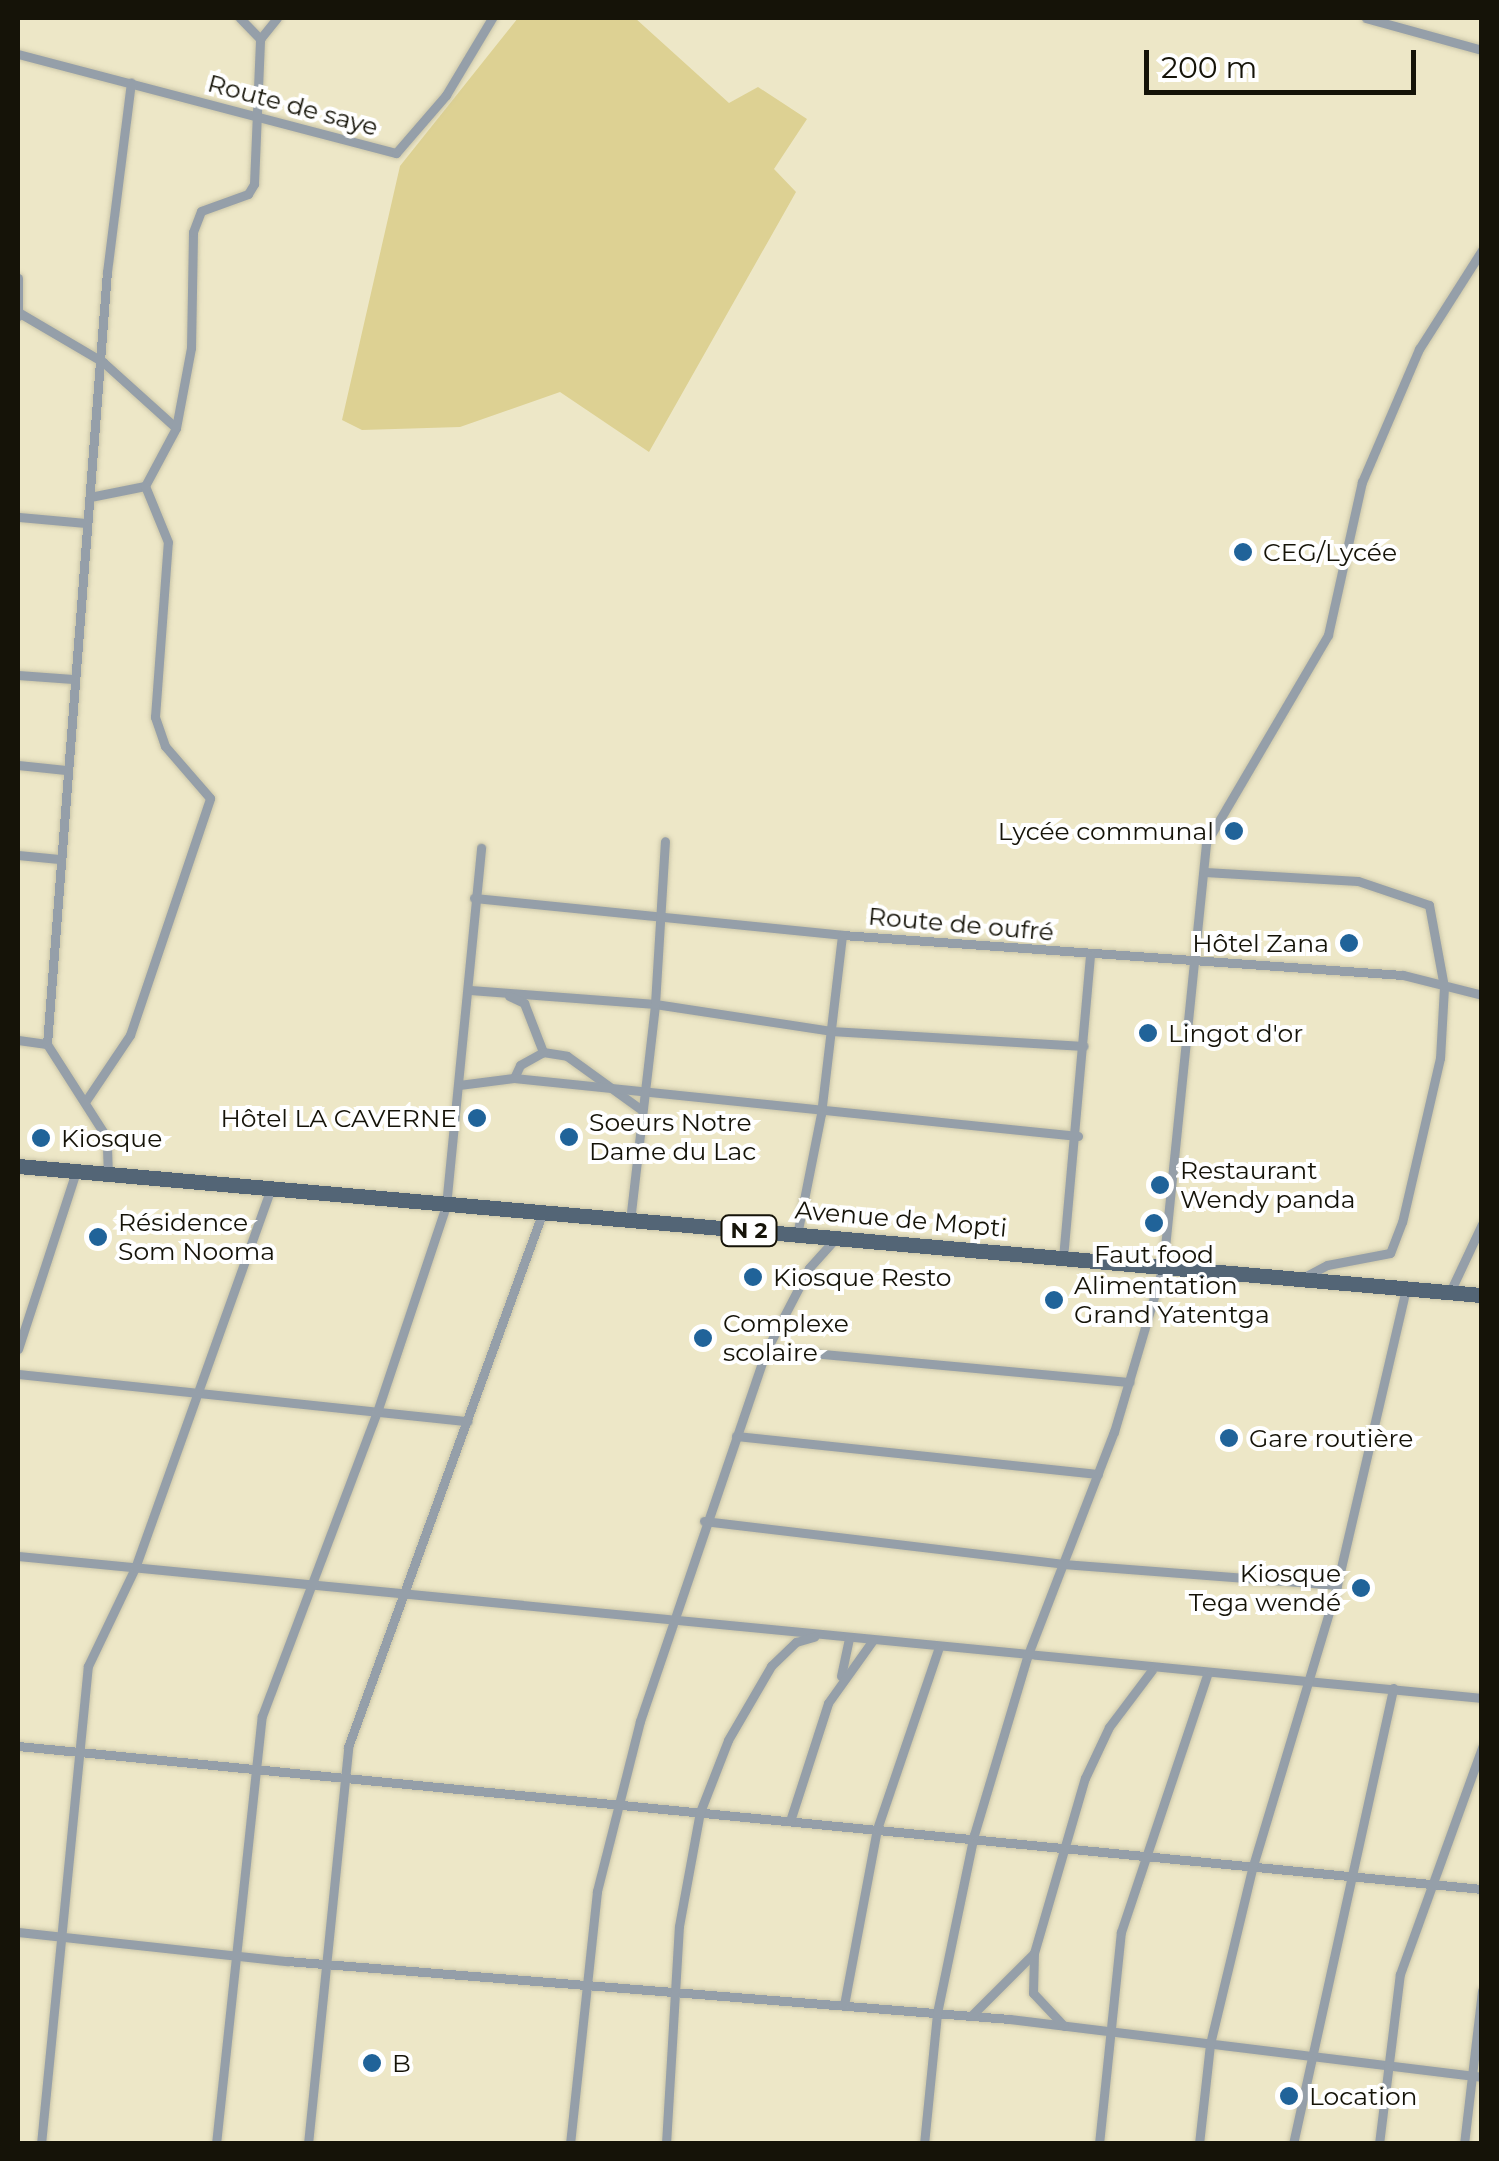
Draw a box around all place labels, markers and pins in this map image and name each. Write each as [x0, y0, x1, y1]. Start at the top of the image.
place label: CEG/Lycée [1263, 537, 1397, 567]
marker: CEG/Lycée [1232, 541, 1254, 563]
place label: Lycée communal [998, 816, 1214, 846]
marker: Lycée communal [1223, 820, 1245, 842]
place label: Hôtel Zana [1192, 928, 1329, 958]
marker: Hôtel Zana [1338, 932, 1360, 954]
place label: Lingot d'or [1168, 1018, 1303, 1048]
marker: Lingot d'or [1137, 1022, 1159, 1044]
place label: Hôtel LA CAVERNE [221, 1103, 457, 1133]
marker: Hôtel LA CAVERNE [466, 1107, 488, 1129]
place label: Soeurs Notre Dame du Lac [589, 1108, 756, 1167]
place label: Kiosque [61, 1123, 162, 1153]
marker: Soeurs Notre Dame du Lac [558, 1126, 580, 1148]
marker: Kiosque [30, 1127, 52, 1149]
place label: Restaurant Wendy panda [1180, 1156, 1356, 1215]
marker: Restaurant Wendy panda [1149, 1174, 1171, 1196]
place label: Résidence Som Nooma [118, 1208, 275, 1267]
marker: Faut food [1143, 1212, 1165, 1234]
marker: Résidence Som Nooma [87, 1226, 109, 1248]
place label: Faut food [1094, 1239, 1214, 1269]
place label: Kiosque Resto [773, 1262, 952, 1292]
marker: Kiosque Resto [742, 1266, 764, 1288]
place label: Alimentation Grand Yatentga [1074, 1271, 1270, 1330]
marker: Alimentation Grand Yatentga [1043, 1289, 1065, 1311]
place label: Complexe scolaire [723, 1309, 849, 1368]
marker: Complexe scolaire [692, 1327, 714, 1349]
place label: Gare routière [1249, 1423, 1413, 1453]
marker: Gare routière [1218, 1427, 1240, 1449]
place label: Kiosque Tega wendé [1189, 1559, 1341, 1618]
marker: Kiosque Tega wendé [1350, 1577, 1372, 1599]
place label: B [392, 2048, 411, 2078]
marker: B [361, 2052, 383, 2074]
place label: Location [1309, 2081, 1417, 2111]
marker: Location [1278, 2085, 1300, 2107]

